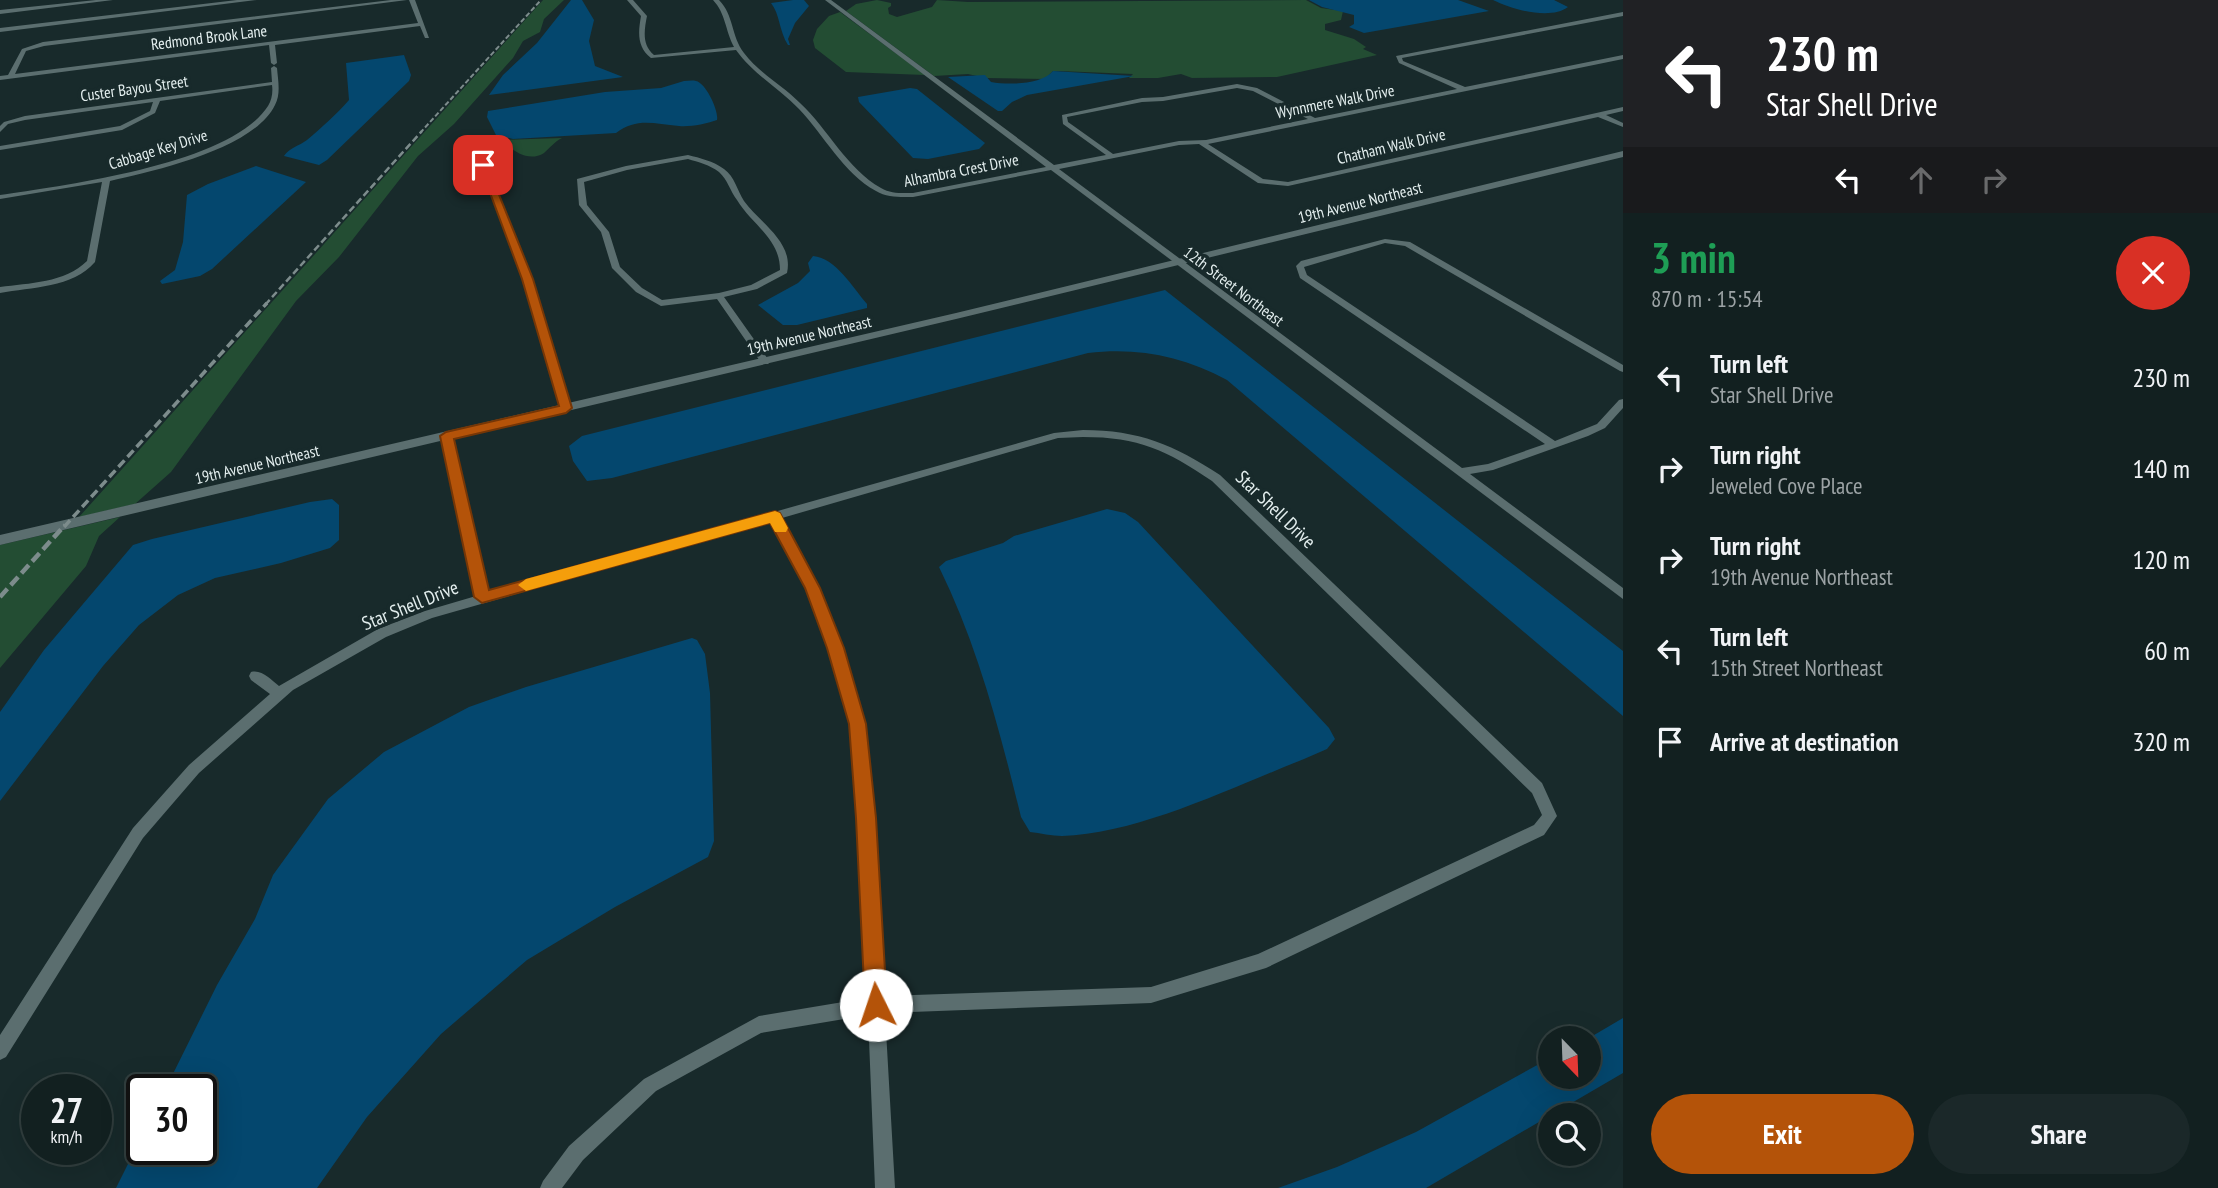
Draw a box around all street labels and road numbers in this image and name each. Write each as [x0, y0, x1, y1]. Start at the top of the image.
street label: Redmond Brook Lane [150, 20, 268, 54]
street label: Custer Bayou Street [79, 70, 190, 105]
street label: Wynnmere Walk Drive [1274, 80, 1396, 122]
street label: Cabbage Key Drive [106, 124, 210, 174]
street label: Chatham Walk Drive [1335, 124, 1447, 168]
street label: Alhambra Crest Drive [902, 149, 1020, 191]
street label: 19th Avenue Northeast [1296, 177, 1425, 227]
street label: 12th Street Northeast [1180, 242, 1289, 331]
street label: 19th Avenue Northeast [745, 311, 874, 359]
street label: 19th Avenue Northeast [193, 440, 322, 488]
street label: Star Shell Drive [1231, 465, 1321, 553]
street label: Star Shell Drive [358, 575, 462, 635]

